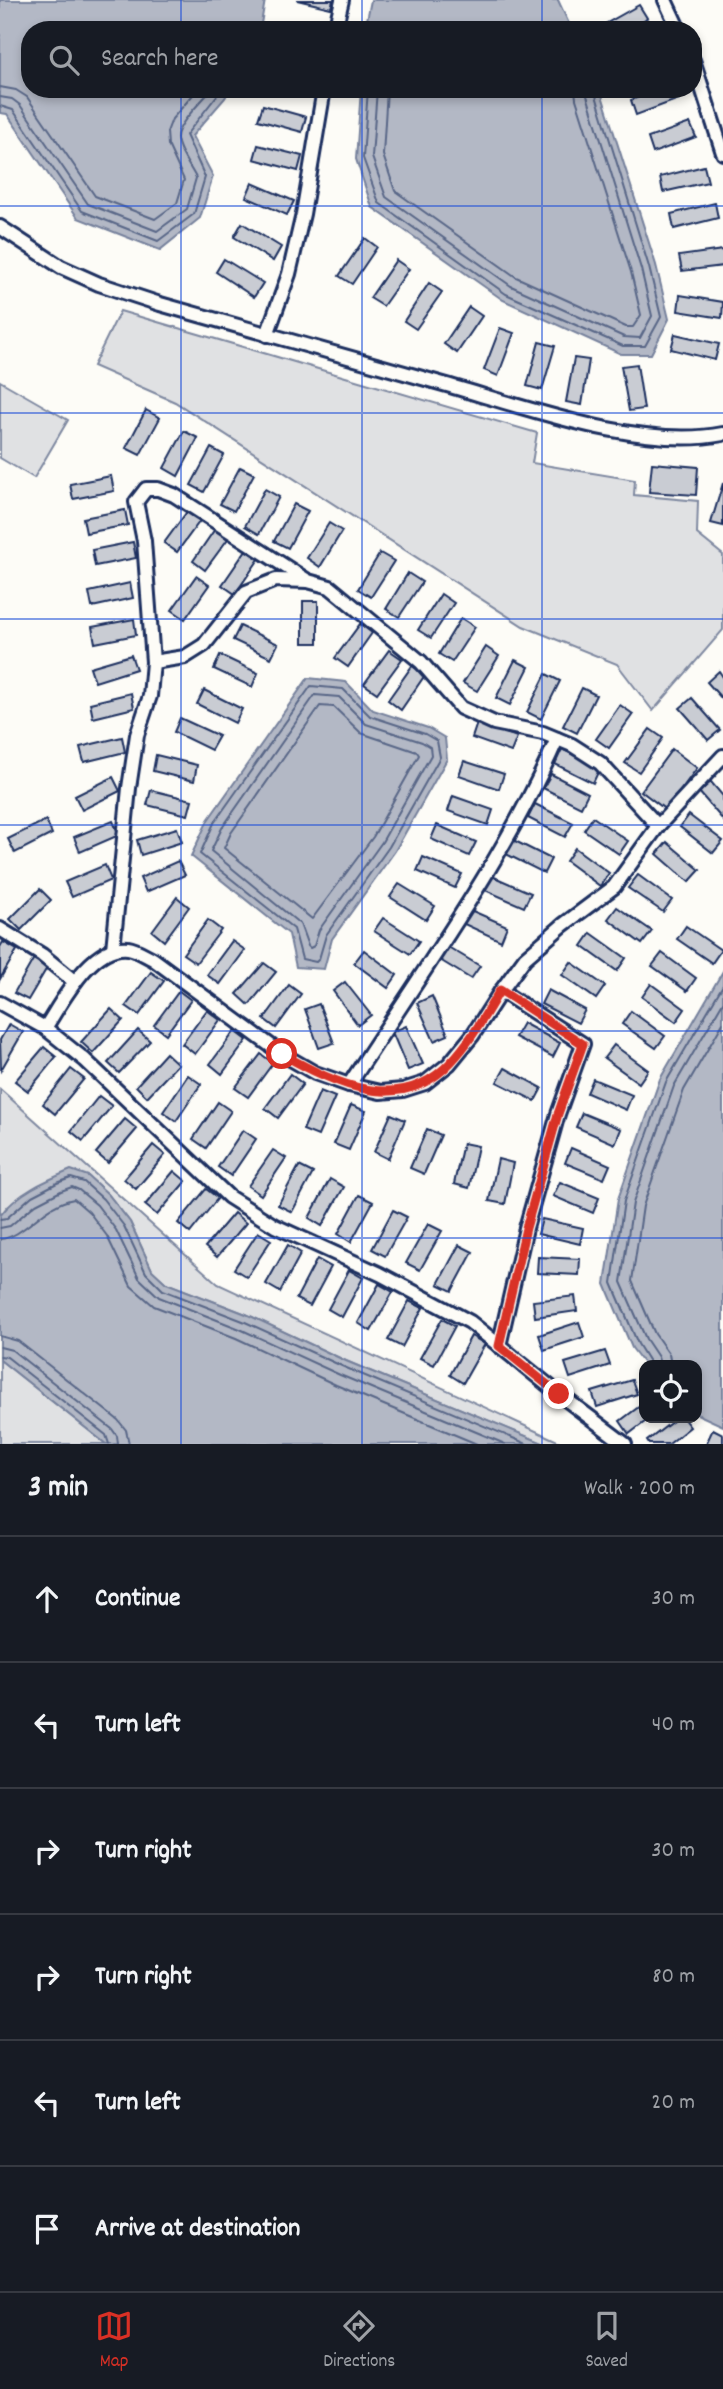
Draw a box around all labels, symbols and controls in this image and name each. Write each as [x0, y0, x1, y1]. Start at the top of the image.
search box [21, 21, 702, 98]
icon: search [45, 41, 83, 79]
text: Search here [101, 41, 219, 78]
route start [266, 1038, 297, 1069]
map controls [639, 1360, 702, 1423]
button: locate [639, 1360, 702, 1423]
route end [543, 1378, 574, 1409]
text: 3 min [28, 1468, 88, 1511]
text: Walk · 200 m [584, 1473, 695, 1506]
icon: ahead [28, 1580, 66, 1618]
text: Continue [95, 1581, 180, 1618]
text: 30 m [651, 1583, 695, 1616]
icon: left [28, 1706, 66, 1744]
text: Turn left [95, 1707, 181, 1744]
text: 40 m [652, 1709, 695, 1742]
icon: right [28, 1832, 66, 1870]
text: Turn right [95, 1833, 192, 1870]
text: 30 m [651, 1835, 695, 1868]
icon: right [28, 1958, 66, 1996]
text: Turn right [95, 1959, 192, 1996]
text: 80 m [652, 1961, 695, 1994]
icon: left [28, 2084, 66, 2122]
text: Turn left [95, 2085, 181, 2122]
text: 20 m [651, 2087, 695, 2120]
icon: arrive [28, 2210, 66, 2248]
text: Arrive at destination [95, 2211, 300, 2248]
tab: Map [95, 2307, 133, 2376]
tab: Directions [323, 2307, 395, 2376]
tab: Saved [585, 2307, 628, 2376]

